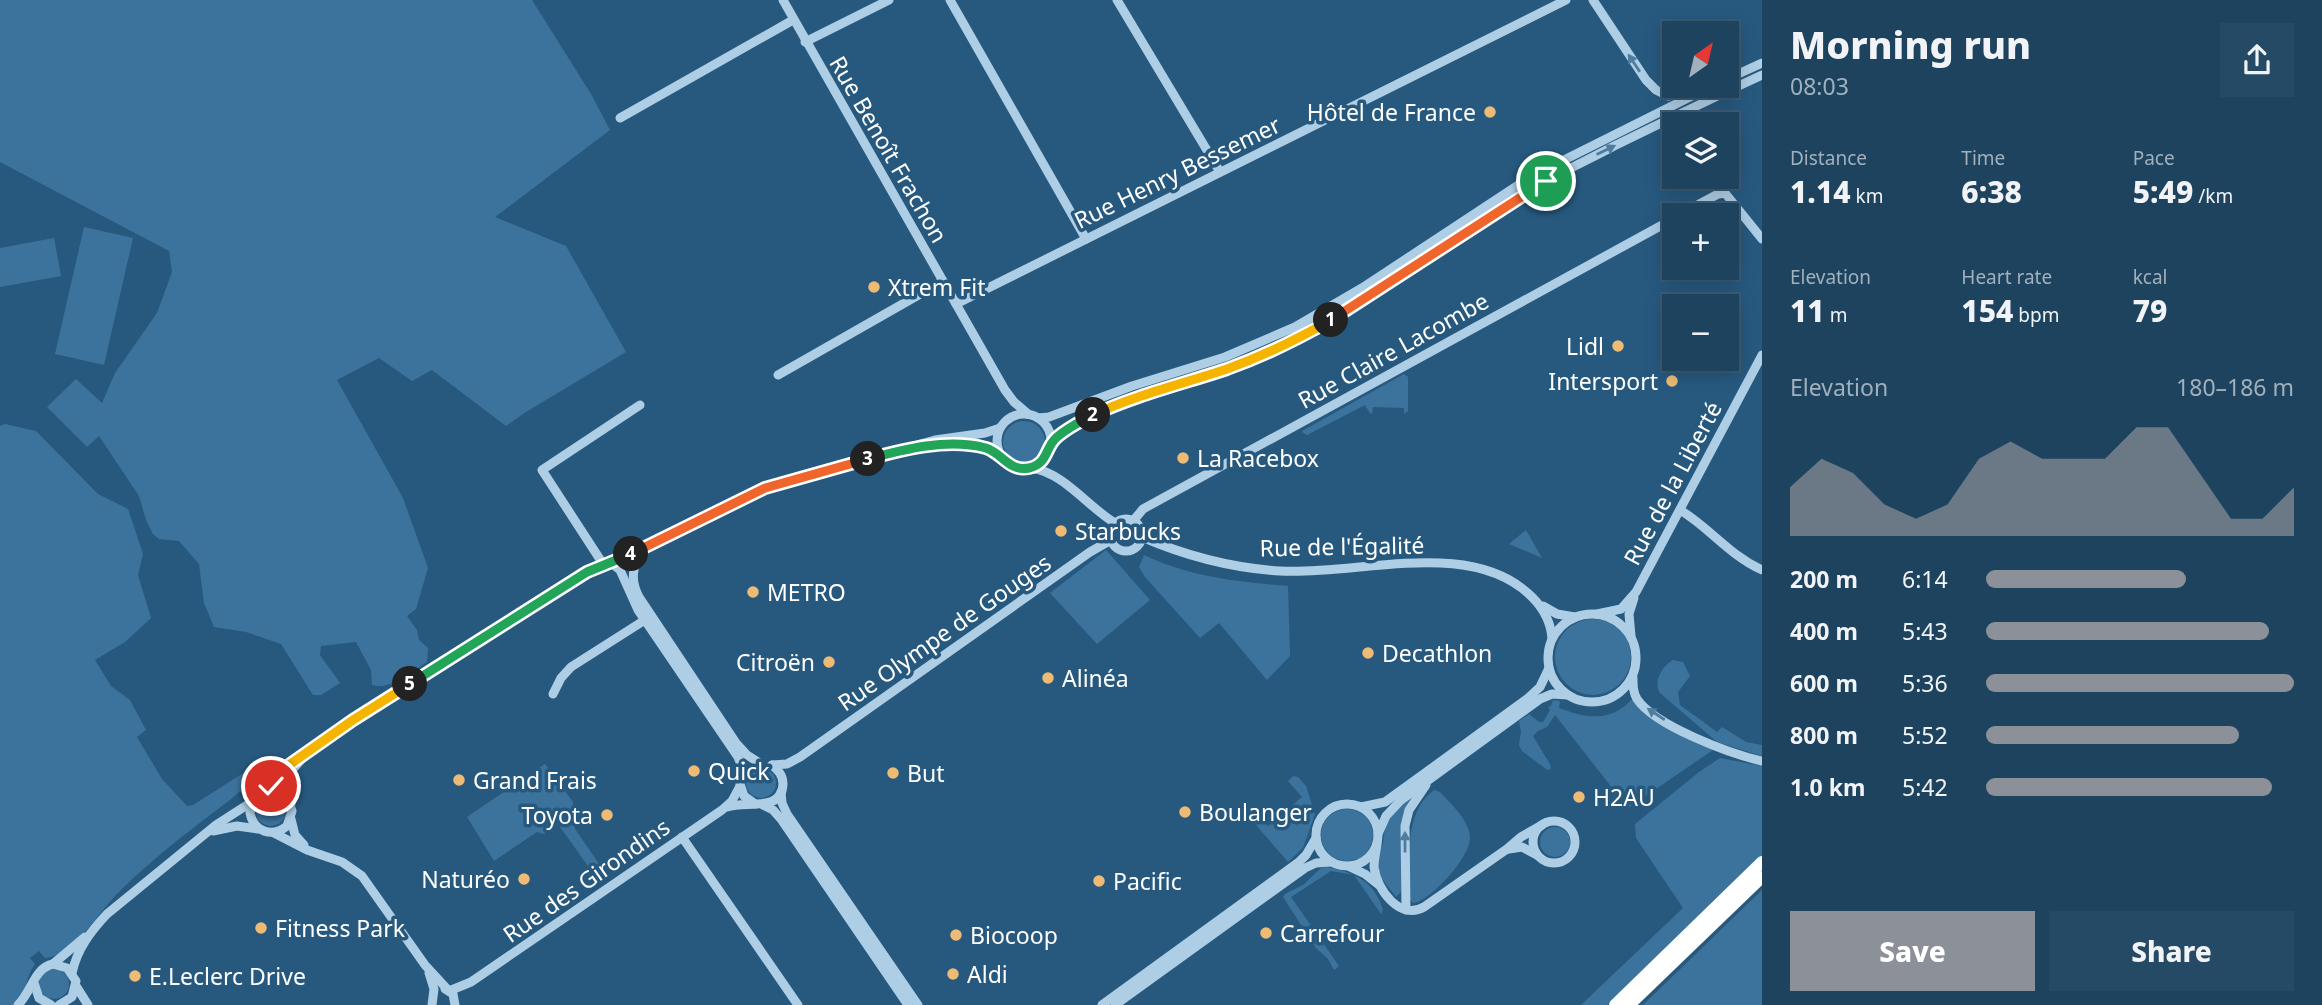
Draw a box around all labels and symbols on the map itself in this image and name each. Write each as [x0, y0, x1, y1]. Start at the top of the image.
north arrow [1662, 21, 1740, 98]
street label: Rue Benoît Frachon [822, 50, 956, 248]
one-way arrow [1628, 53, 1641, 73]
place label: Hôtel de France [1307, 96, 1476, 128]
marker: Hôtel de France [1482, 104, 1498, 120]
street label: Rue Henry Bessemer [1068, 108, 1286, 236]
one-way arrow [1597, 145, 1617, 157]
pin [1516, 151, 1576, 211]
place label: Xtrem Fit [888, 271, 985, 303]
marker: Xtrem Fit [866, 279, 882, 295]
street label: Rue Claire Lacombe [1292, 284, 1494, 416]
pin: 1 [1314, 302, 1348, 338]
place label: Lidl [1566, 330, 1604, 362]
marker: Lidl [1610, 338, 1626, 354]
place label: Intersport [1548, 365, 1658, 397]
marker: Intersport [1664, 373, 1680, 389]
street label: Rue de la Liberté [1615, 395, 1729, 571]
pin: 2 [1076, 398, 1110, 432]
pin: 3 [850, 442, 886, 476]
place label: La Racebox [1197, 442, 1319, 474]
marker: La Racebox [1175, 450, 1191, 466]
place label: Starbucks [1075, 515, 1181, 547]
marker: Starbucks [1053, 523, 1069, 539]
street label: Rue de l'Égalité [1259, 529, 1425, 563]
pin: 4 [614, 536, 648, 572]
street label: Rue Olympe de Gouges [831, 546, 1057, 718]
place label: METRO [767, 576, 846, 608]
marker: METRO [745, 584, 761, 600]
place label: Decathlon [1382, 637, 1492, 669]
marker: Decathlon [1360, 645, 1376, 661]
place label: Citroën [736, 646, 815, 678]
marker: Citroën [821, 654, 837, 670]
place label: Alinéa [1062, 662, 1129, 694]
pin: 5 [392, 666, 428, 702]
marker: Alinéa [1040, 670, 1056, 686]
one-way arrow [1647, 707, 1665, 721]
place label: Quick [708, 755, 770, 787]
pin [241, 756, 301, 816]
place label: But [907, 757, 944, 789]
marker: Quick [686, 763, 702, 779]
place label: Grand Frais [473, 764, 597, 796]
marker: But [885, 765, 901, 781]
marker: Grand Frais [451, 772, 467, 788]
place label: H2AU [1593, 781, 1655, 813]
marker: H2AU [1571, 789, 1587, 805]
place label: Boulanger [1199, 796, 1312, 828]
place label: Toyota [522, 799, 593, 831]
marker: Boulanger [1177, 804, 1193, 820]
marker: Toyota [599, 807, 615, 823]
street label: Rue des Girondins [496, 810, 676, 950]
one-way arrow [1399, 831, 1410, 853]
place label: Naturéo [421, 863, 510, 895]
place label: Pacific [1113, 865, 1182, 897]
marker: Naturéo [516, 871, 532, 887]
marker: Pacific [1091, 873, 1107, 889]
place label: Fitness Park [275, 912, 406, 944]
place label: Carrefour [1280, 917, 1385, 949]
place label: Biocoop [970, 919, 1058, 951]
marker: Fitness Park [253, 920, 269, 936]
marker: Carrefour [1258, 925, 1274, 941]
marker: Biocoop [948, 927, 964, 943]
place label: Aldi [967, 958, 1008, 990]
place label: E.Leclerc Drive [149, 960, 306, 992]
marker: Aldi [945, 966, 961, 982]
marker: E.Leclerc Drive [127, 968, 143, 984]

